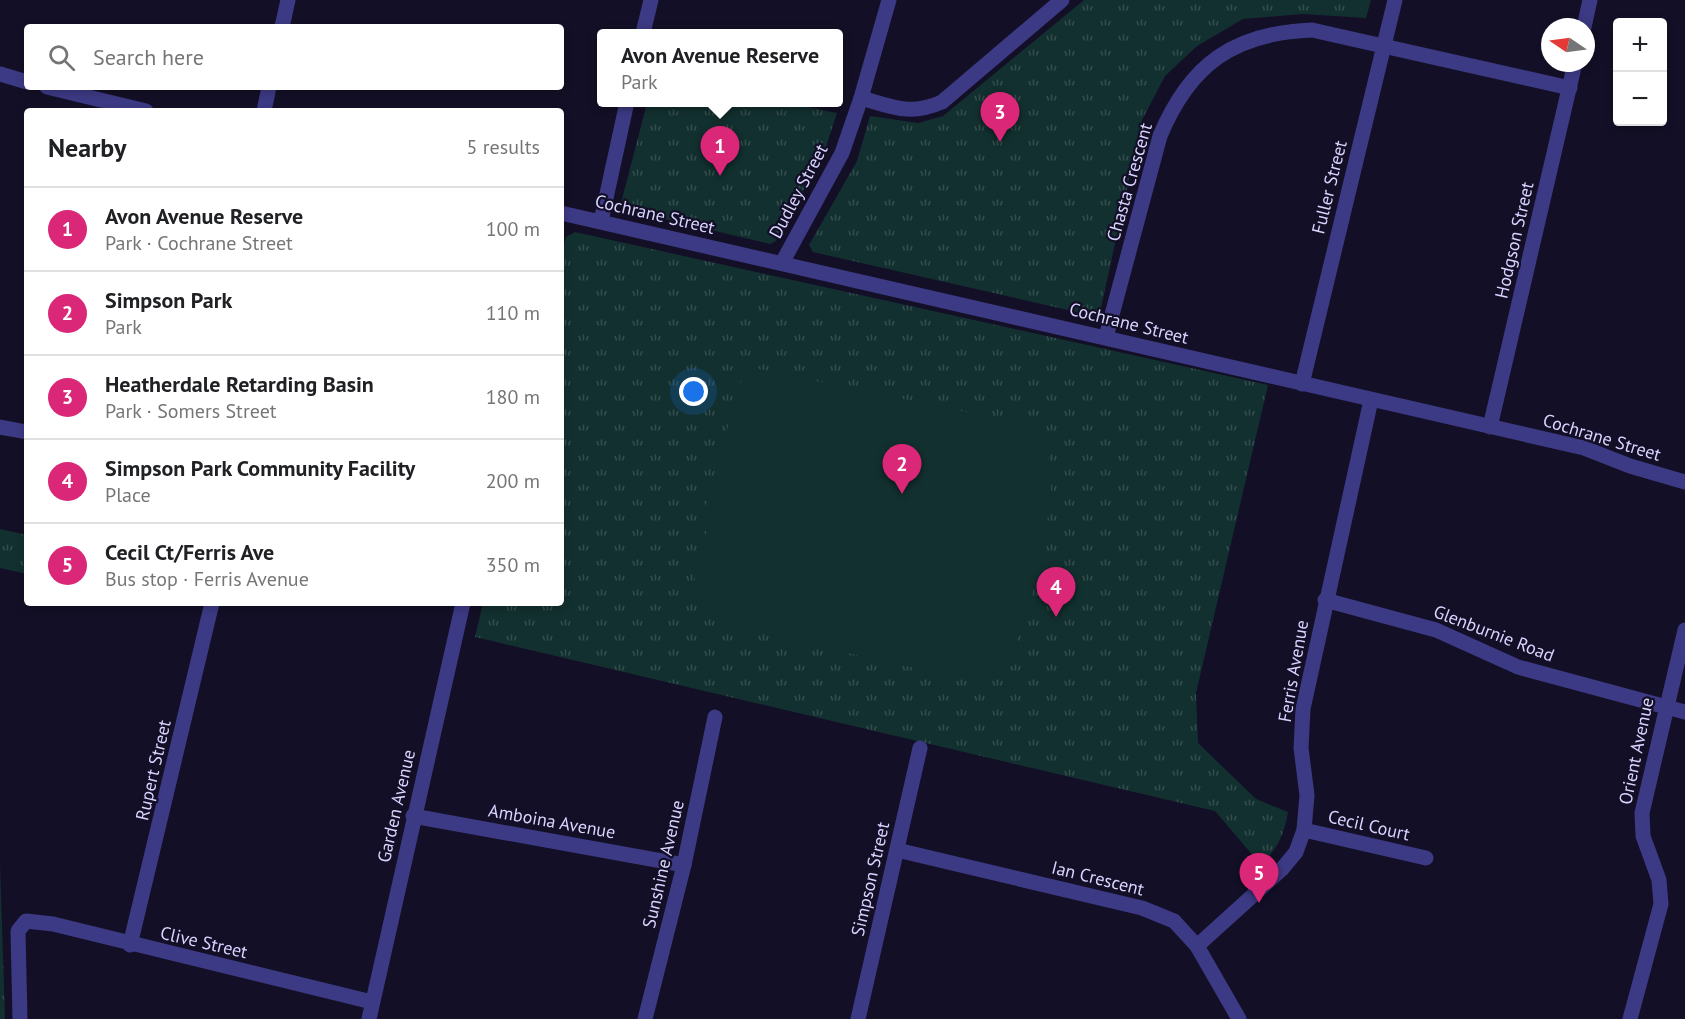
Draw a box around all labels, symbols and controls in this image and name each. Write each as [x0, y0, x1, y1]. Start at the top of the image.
north arrow [1541, 18, 1595, 72]
map controls [1613, 18, 1667, 126]
button: + [1613, 18, 1667, 72]
search box [24, 24, 564, 90]
popup [597, 29, 843, 107]
icon: search [45, 41, 78, 74]
text: Avon Avenue Reserve [621, 41, 819, 69]
text: Search here [93, 43, 204, 71]
text: Park [621, 69, 658, 95]
button: − [1613, 72, 1667, 126]
pin: 3 [980, 92, 1020, 142]
street label: Chasta Crescent [1101, 120, 1157, 244]
pin: 1 [700, 126, 740, 176]
text: Nearby [48, 131, 126, 164]
text: 5 results [467, 134, 540, 160]
street label: Fuller Street [1306, 138, 1352, 236]
street label: Dudley Street [764, 140, 832, 242]
street label: Hodgson Street [1489, 179, 1539, 301]
street label: Cochrane Street [593, 189, 717, 239]
text: Avon Avenue Reserve [105, 202, 303, 230]
text: 1 [62, 216, 73, 242]
text: 100 m [486, 216, 540, 242]
text: Park · Cochrane Street [105, 230, 293, 256]
text: Simpson Park [105, 286, 232, 314]
street label: Cochrane Street [1067, 297, 1191, 349]
text: 2 [62, 300, 73, 326]
text: 110 m [486, 300, 540, 326]
text: Park [105, 314, 142, 340]
text: Heatherdale Retarding Basin [105, 370, 374, 398]
your location [679, 377, 708, 406]
text: 3 [62, 384, 73, 410]
text: 180 m [486, 384, 540, 410]
text: Park · Somers Street [105, 398, 277, 424]
street label: Cochrane Street [1540, 408, 1664, 466]
pin: 2 [882, 444, 922, 494]
text: Simpson Park Community Facility [105, 454, 415, 482]
text: 4 [62, 468, 73, 494]
text: 200 m [486, 468, 540, 494]
text: Place [105, 482, 151, 508]
text: Cecil Ct/Ferris Ave [105, 538, 274, 566]
text: 5 [62, 552, 73, 578]
text: 350 m [486, 552, 540, 578]
text: Bus stop · Ferris Avenue [105, 566, 309, 592]
pin: 4 [1036, 568, 1076, 617]
street label: Glenburnie Road [1430, 599, 1558, 667]
street label: Ferris Avenue [1273, 618, 1313, 724]
street label: Orient Avenue [1613, 695, 1659, 807]
street label: Rupert Street [130, 717, 176, 823]
street label: Garden Avenue [372, 747, 420, 865]
street label: Sunshine Avenue [637, 798, 689, 930]
street label: Amboina Avenue [487, 799, 617, 843]
street label: Cecil Court [1326, 804, 1412, 846]
street label: Simpson Street [846, 820, 894, 938]
pin: 5 [1240, 854, 1278, 903]
street label: Ian Crescent [1049, 855, 1147, 901]
street label: Clive Street [158, 921, 250, 963]

